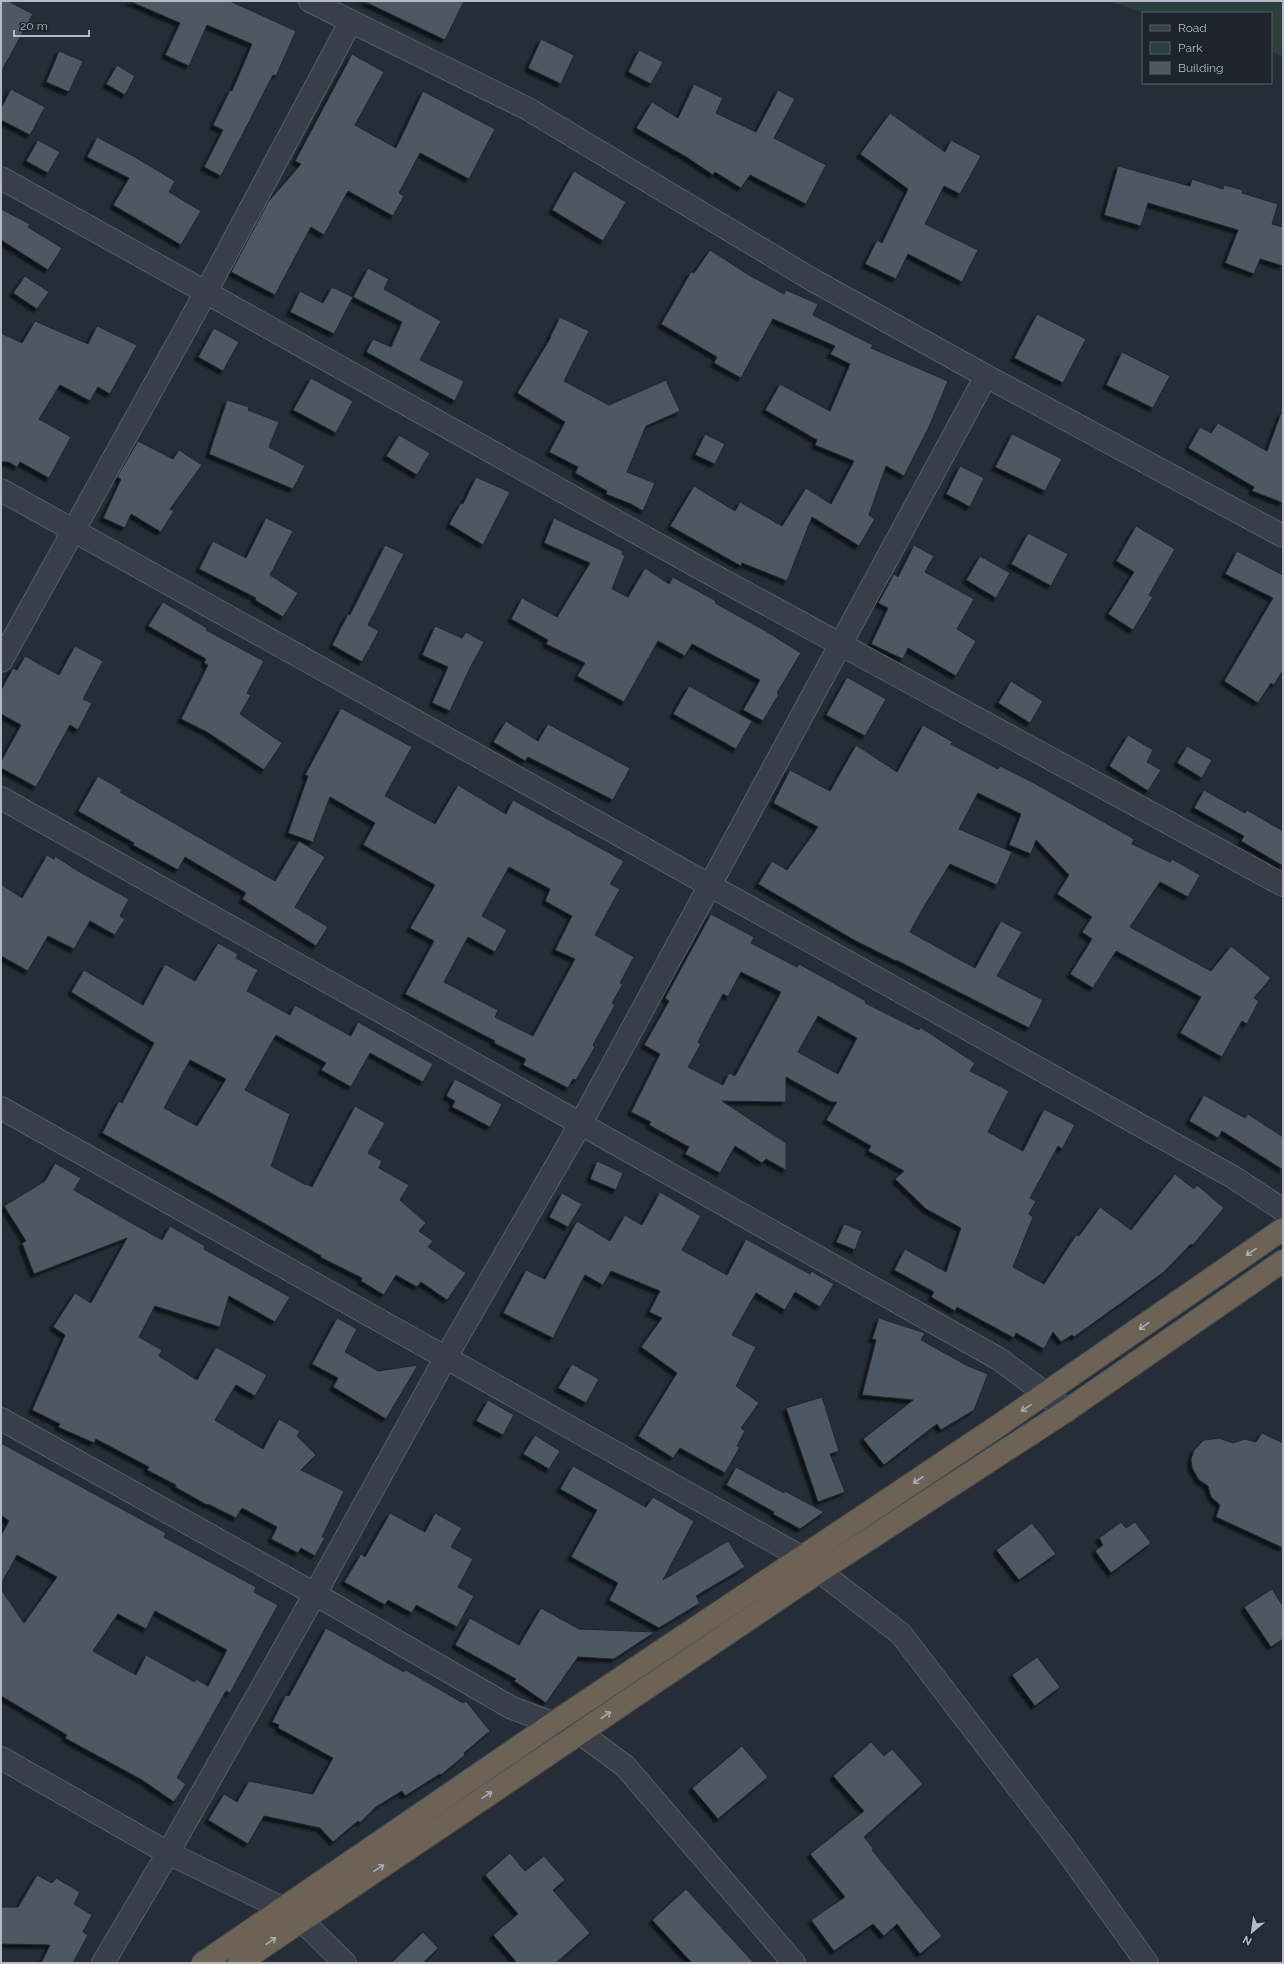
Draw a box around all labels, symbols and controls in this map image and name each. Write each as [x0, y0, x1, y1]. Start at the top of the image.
scale bar [14, 12, 89, 38]
legend [1142, 12, 1272, 84]
text: 20 m [20, 19, 48, 33]
text: Road [1178, 21, 1207, 35]
text: Park [1178, 41, 1203, 55]
text: Building [1178, 61, 1224, 75]
one-way arrow [1246, 1248, 1257, 1256]
one-way arrow [1139, 1322, 1150, 1330]
one-way arrow [1021, 1404, 1032, 1412]
one-way arrow [912, 1476, 923, 1484]
one-way arrow [600, 1711, 611, 1719]
one-way arrow [481, 1791, 492, 1799]
one-way arrow [373, 1864, 384, 1872]
north arrow [1232, 1912, 1272, 1952]
text: N [1241, 1933, 1254, 1948]
one-way arrow [265, 1937, 276, 1945]

